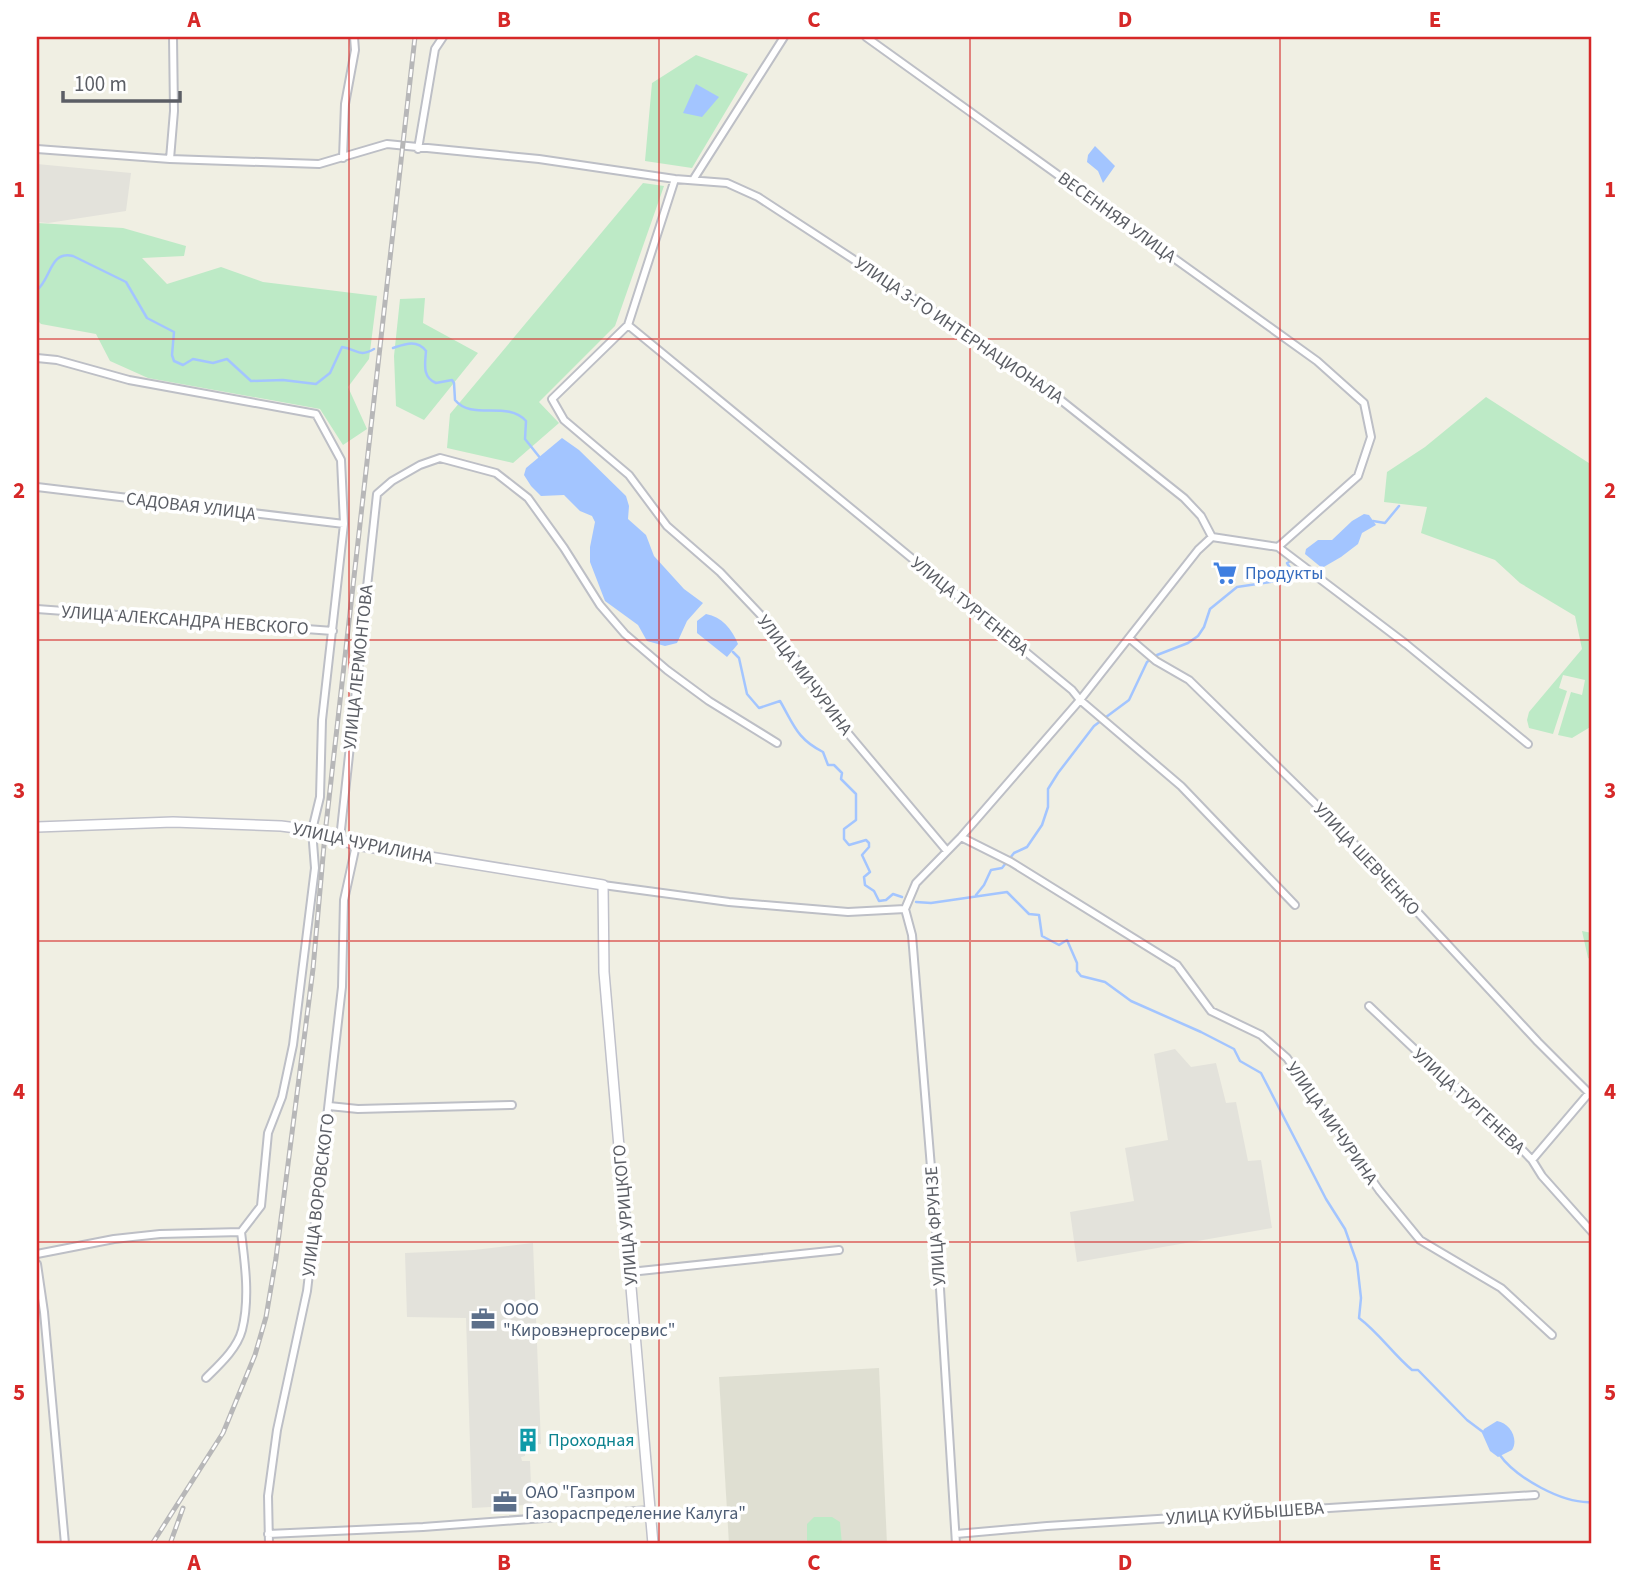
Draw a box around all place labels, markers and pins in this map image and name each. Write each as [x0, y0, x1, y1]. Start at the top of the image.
supermarket icon: Продукты [1211, 559, 1239, 587]
place label: Продукты [1245, 561, 1323, 586]
place label: ООО "Кировэнергосервис" [503, 1297, 675, 1343]
office icon: ООО "Кировэнергосервис" [469, 1305, 497, 1333]
building icon: Проходная [514, 1426, 542, 1454]
place label: Проходная [548, 1428, 635, 1453]
place label: ОАО "Газпром Газораспределение Калуга" [525, 1480, 746, 1526]
office icon: ОАО "Газпром Газораспределение Калуга" [491, 1488, 519, 1516]

